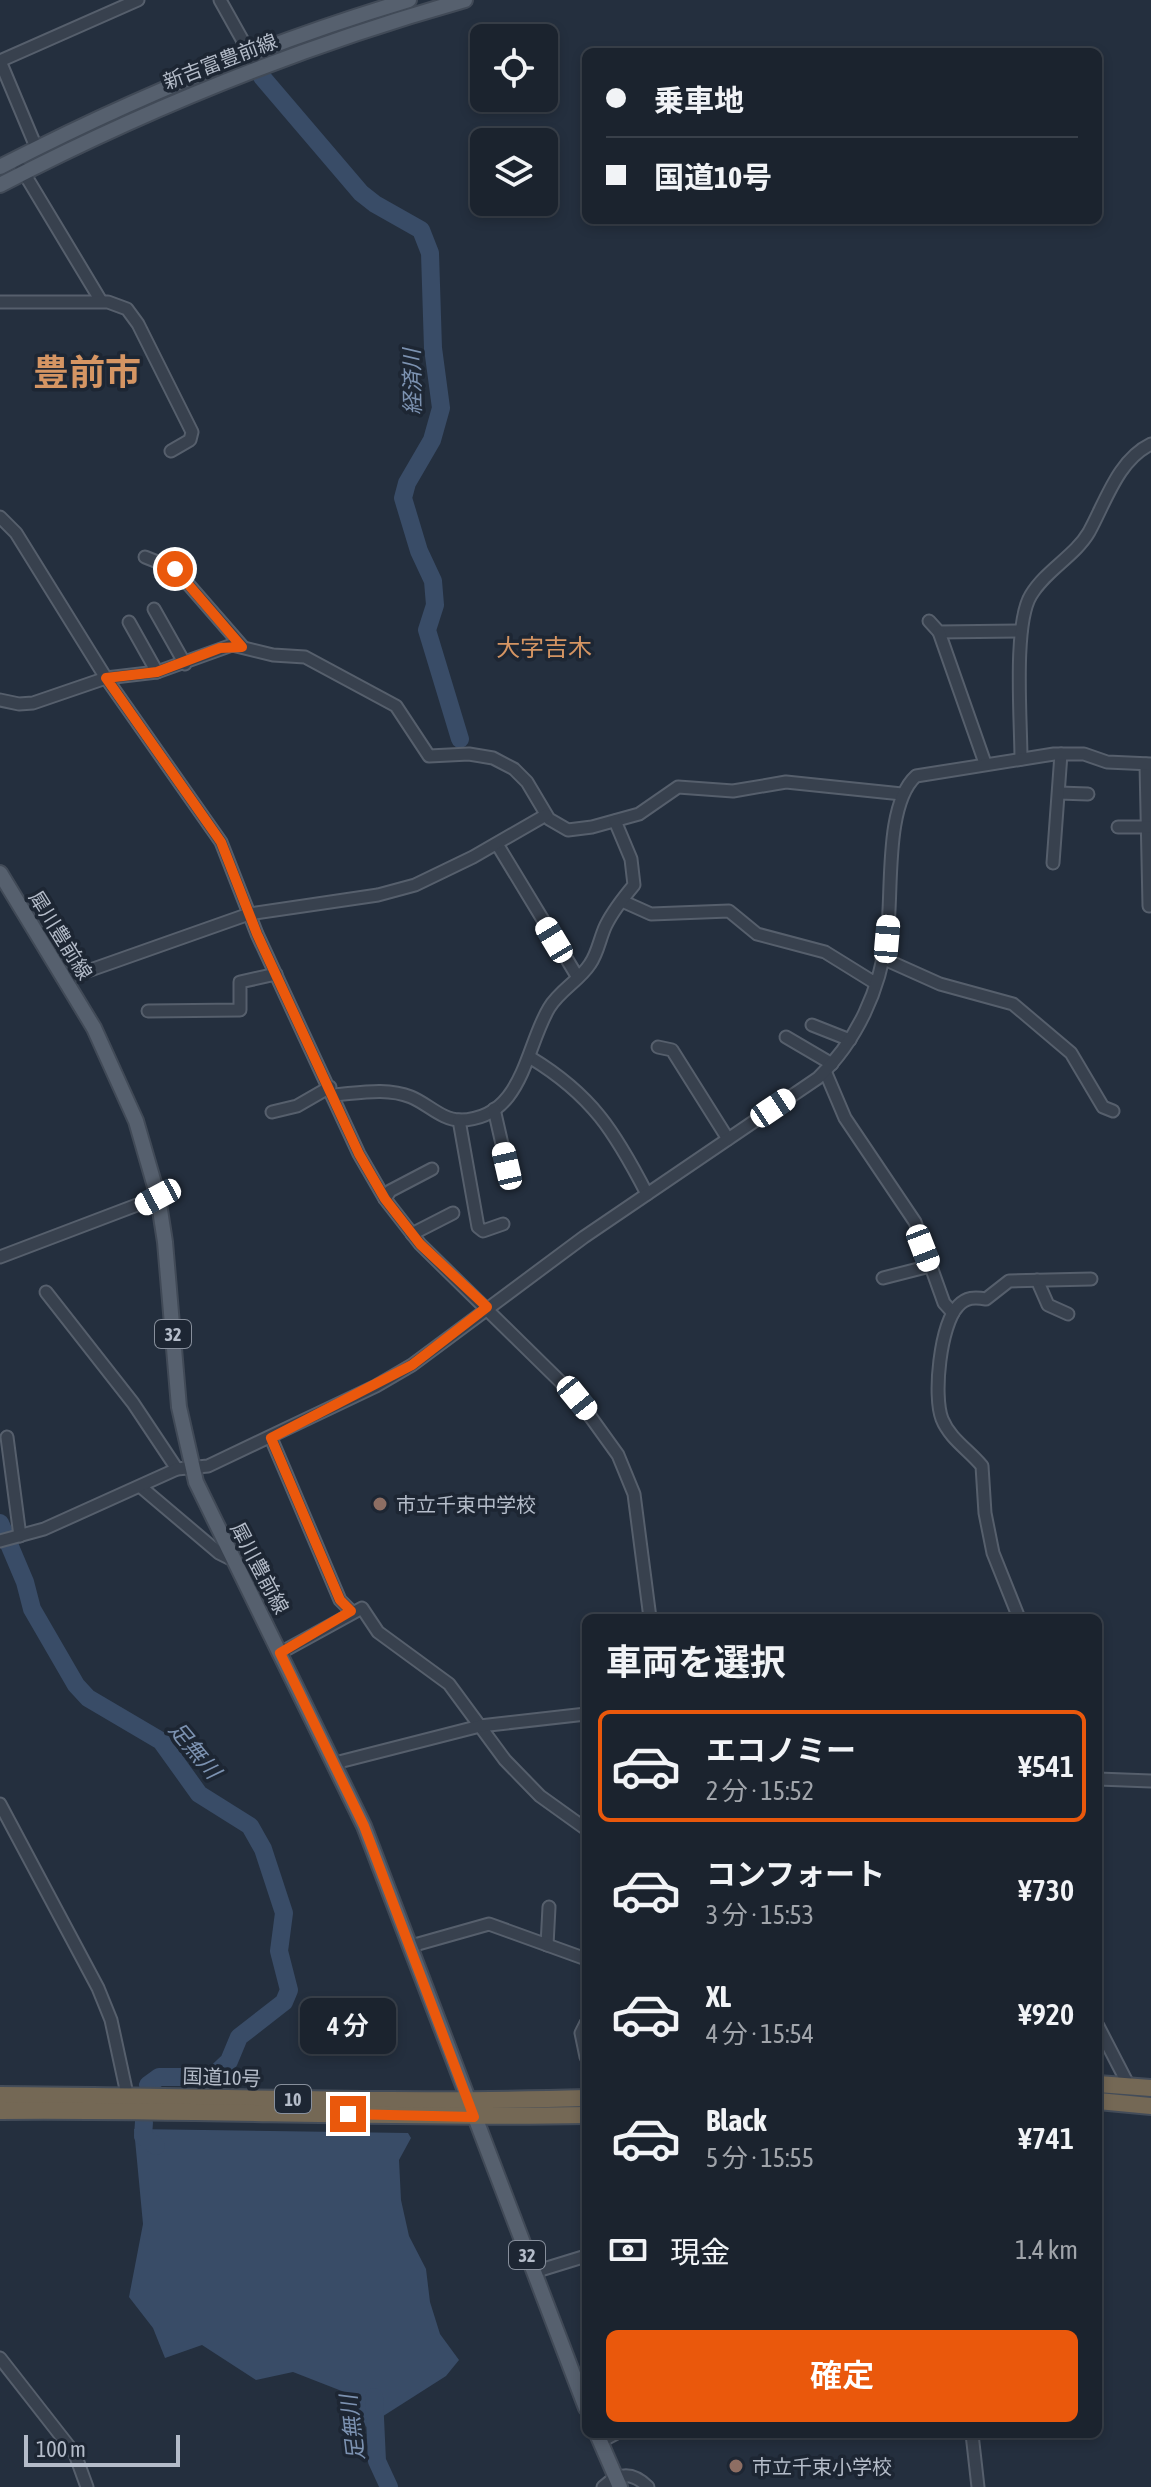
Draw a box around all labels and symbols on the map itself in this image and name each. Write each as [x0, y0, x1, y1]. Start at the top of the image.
street label: 新吉富豊前線 [160, 29, 280, 93]
water label: 経済川 [398, 347, 426, 415]
district label: 豊前市 [33, 351, 141, 393]
route start [157, 551, 193, 587]
district label: 大字吉木 [496, 634, 592, 661]
street label: 犀川豊前線 [25, 887, 97, 983]
car [531, 913, 577, 967]
car [873, 914, 901, 964]
car [746, 1085, 800, 1131]
car [490, 1140, 524, 1192]
car [131, 1175, 185, 1219]
car [903, 1221, 943, 1275]
road number: 32 [155, 1320, 191, 1348]
car [553, 1372, 601, 1424]
place label: 市立千束中学校 [396, 1493, 536, 1516]
marker: 市立千束中学校 [371, 1495, 389, 1513]
street label: 犀川豊前線 [226, 1518, 294, 1618]
water label: 足無川 [164, 1716, 227, 1785]
callout: 4 分 [300, 1998, 396, 2054]
street label: 国道10号 [182, 2064, 262, 2090]
road number: 10 [275, 2085, 311, 2113]
route end [330, 2096, 366, 2132]
road number: 32 [509, 2241, 545, 2269]
water label: 足無川 [335, 2392, 369, 2462]
scale bar [24, 2431, 180, 2467]
place label: 市立千束小学校 [752, 2455, 892, 2478]
marker: 市立千束小学校 [727, 2457, 745, 2475]

